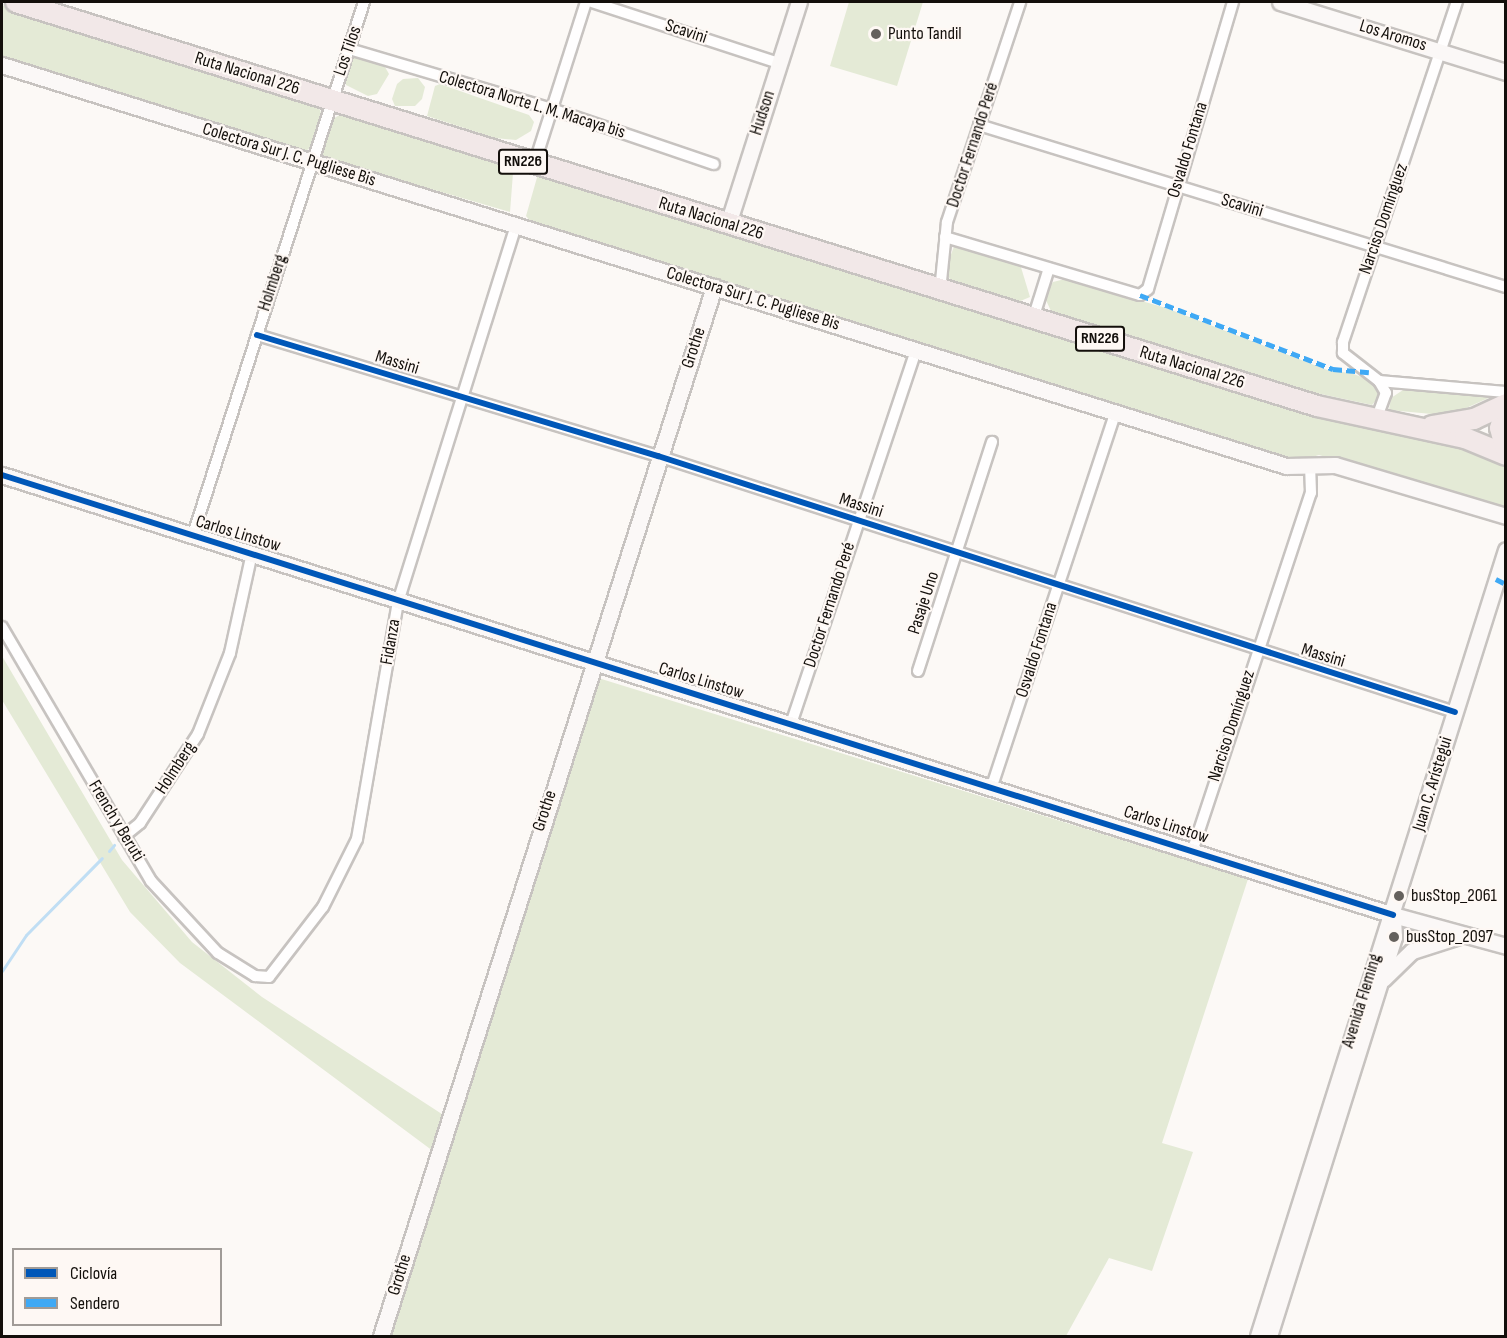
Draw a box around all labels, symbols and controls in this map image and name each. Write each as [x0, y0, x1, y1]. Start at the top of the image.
street label: Scavini [662, 15, 710, 49]
street label: Los Aromos [1357, 16, 1429, 56]
street label: Los Tilos [329, 23, 367, 79]
place label: Punto Tandil [888, 23, 962, 45]
marker: Punto Tandil [869, 27, 883, 41]
street label: Ruta Nacional 226 [192, 48, 302, 100]
street label: Colectora Norte L. M. Macaya bis [436, 66, 628, 144]
street label: Doctor Fernando Peré [943, 80, 1003, 210]
street label: Hudson [746, 88, 780, 138]
street label: Osvaldo Fontana [1163, 100, 1213, 200]
street label: Colectora Sur J. C. Pugliese Bis [200, 118, 378, 192]
road number: RN226 [498, 149, 548, 175]
street label: Narciso Domínguez [1355, 161, 1413, 277]
street label: Scavini [1218, 189, 1266, 223]
street label: Ruta Nacional 226 [656, 193, 766, 245]
street label: Holmberg [254, 252, 292, 314]
street label: Colectora Sur J. C. Pugliese Bis [664, 262, 842, 336]
street label: Grothe [677, 325, 711, 371]
road number: RN226 [1074, 326, 1126, 352]
street label: Ruta Nacional 226 [1137, 342, 1247, 394]
street label: Massini [372, 346, 422, 380]
street label: Massini [836, 489, 886, 523]
street label: Carlos Linstow [193, 511, 283, 557]
street label: Doctor Fernando Peré [800, 540, 860, 670]
street label: Pasaje Uno [904, 569, 944, 637]
street label: Osvaldo Fontana [1011, 600, 1063, 700]
street label: Fidanza [376, 617, 406, 667]
street label: Massini [1298, 639, 1348, 673]
street label: Carlos Linstow [656, 658, 746, 704]
street label: Narciso Domínguez [1204, 668, 1260, 784]
street label: Juan C. Arístegui [1408, 734, 1458, 834]
street label: Holmberg [151, 738, 201, 798]
street label: French y Beruti [83, 776, 149, 866]
street label: Grothe [528, 788, 562, 834]
street label: Carlos Linstow [1121, 801, 1211, 849]
place label: busStop_2061 [1411, 885, 1497, 907]
marker: busStop_2061 [1392, 889, 1406, 903]
place label: busStop_2097 [1406, 926, 1493, 948]
marker: busStop_2097 [1387, 930, 1401, 944]
street label: Avenida Fleming [1337, 951, 1387, 1051]
legend [12, 1248, 222, 1326]
street label: Grothe [384, 1252, 416, 1298]
text: Ciclovía [70, 1263, 117, 1284]
text: Sendero [70, 1293, 120, 1314]

